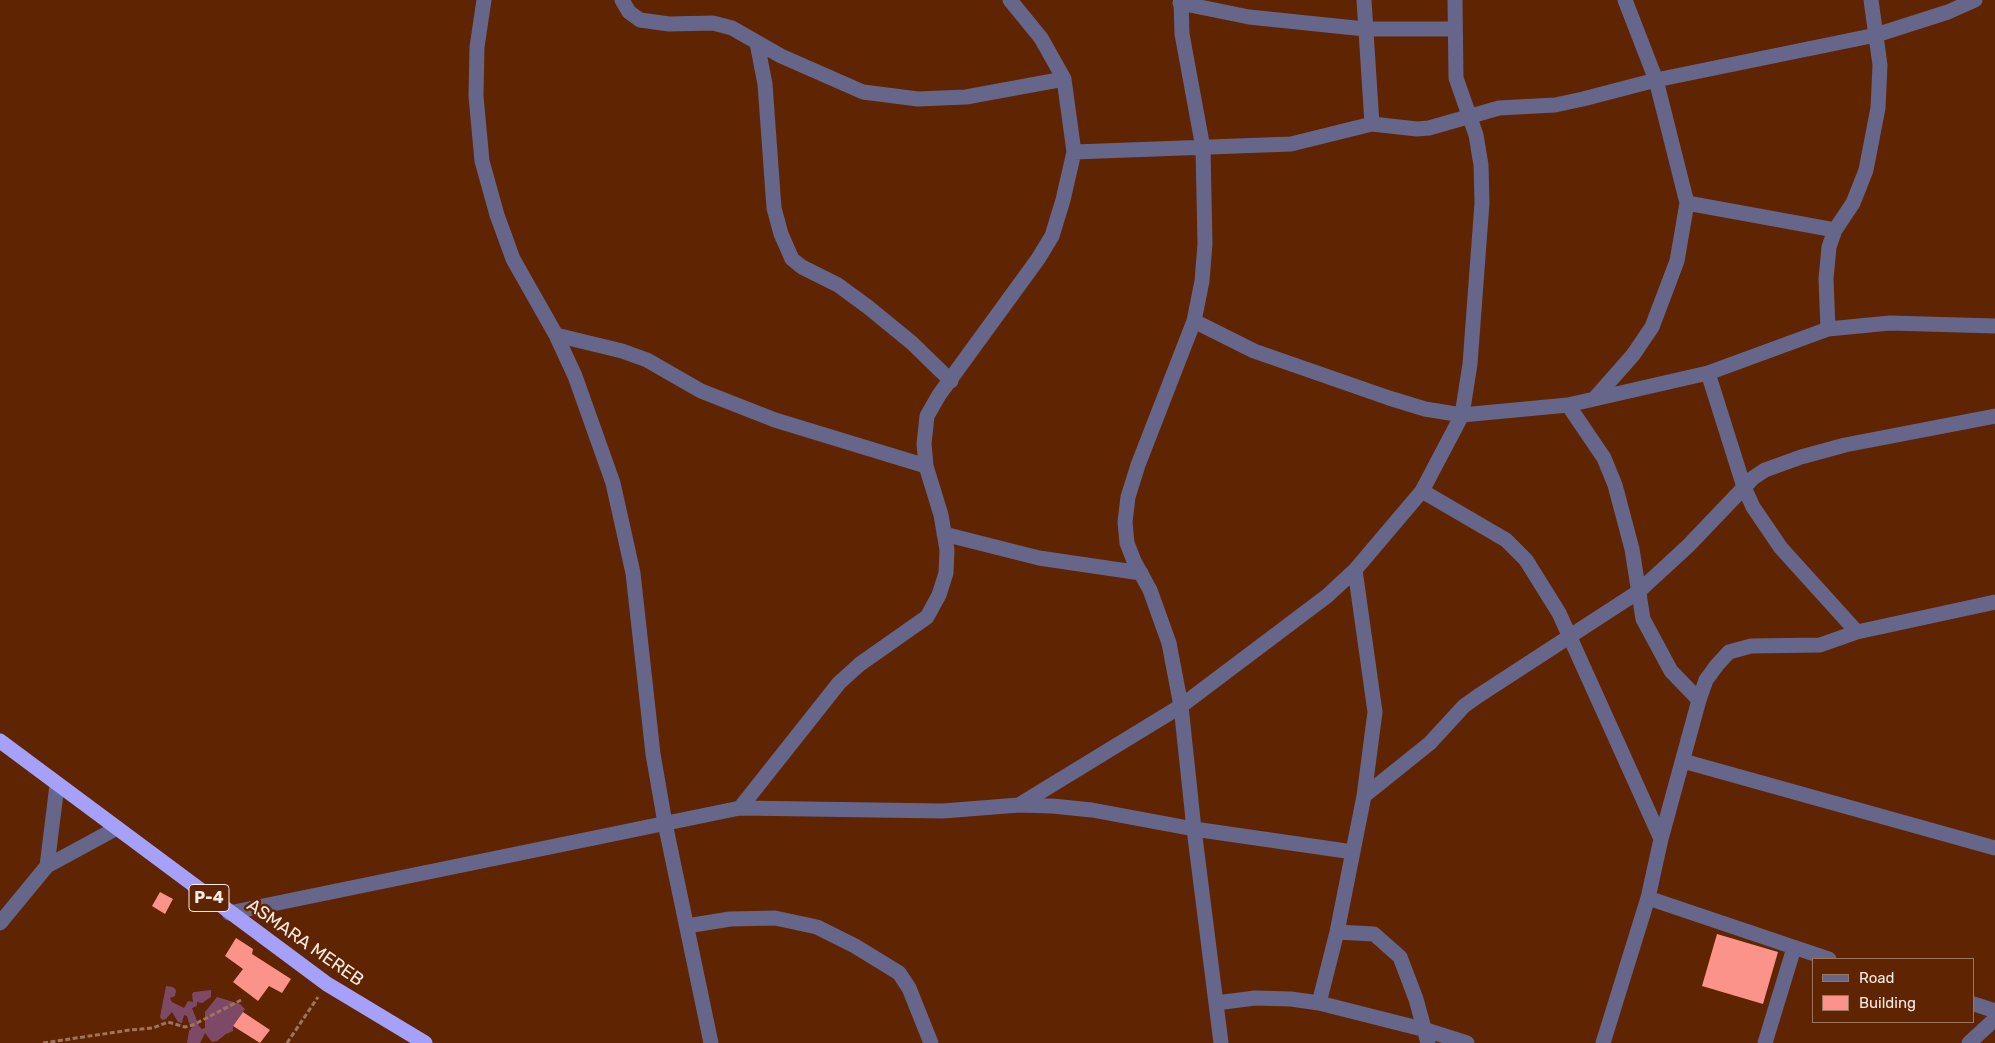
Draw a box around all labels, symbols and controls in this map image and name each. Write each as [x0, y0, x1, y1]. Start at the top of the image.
road number: P-4 [189, 884, 229, 911]
street label: ASMARA MEREB [242, 895, 368, 991]
legend [1812, 958, 1975, 1023]
text: Road [1859, 969, 1895, 987]
text: Building [1859, 994, 1916, 1012]

